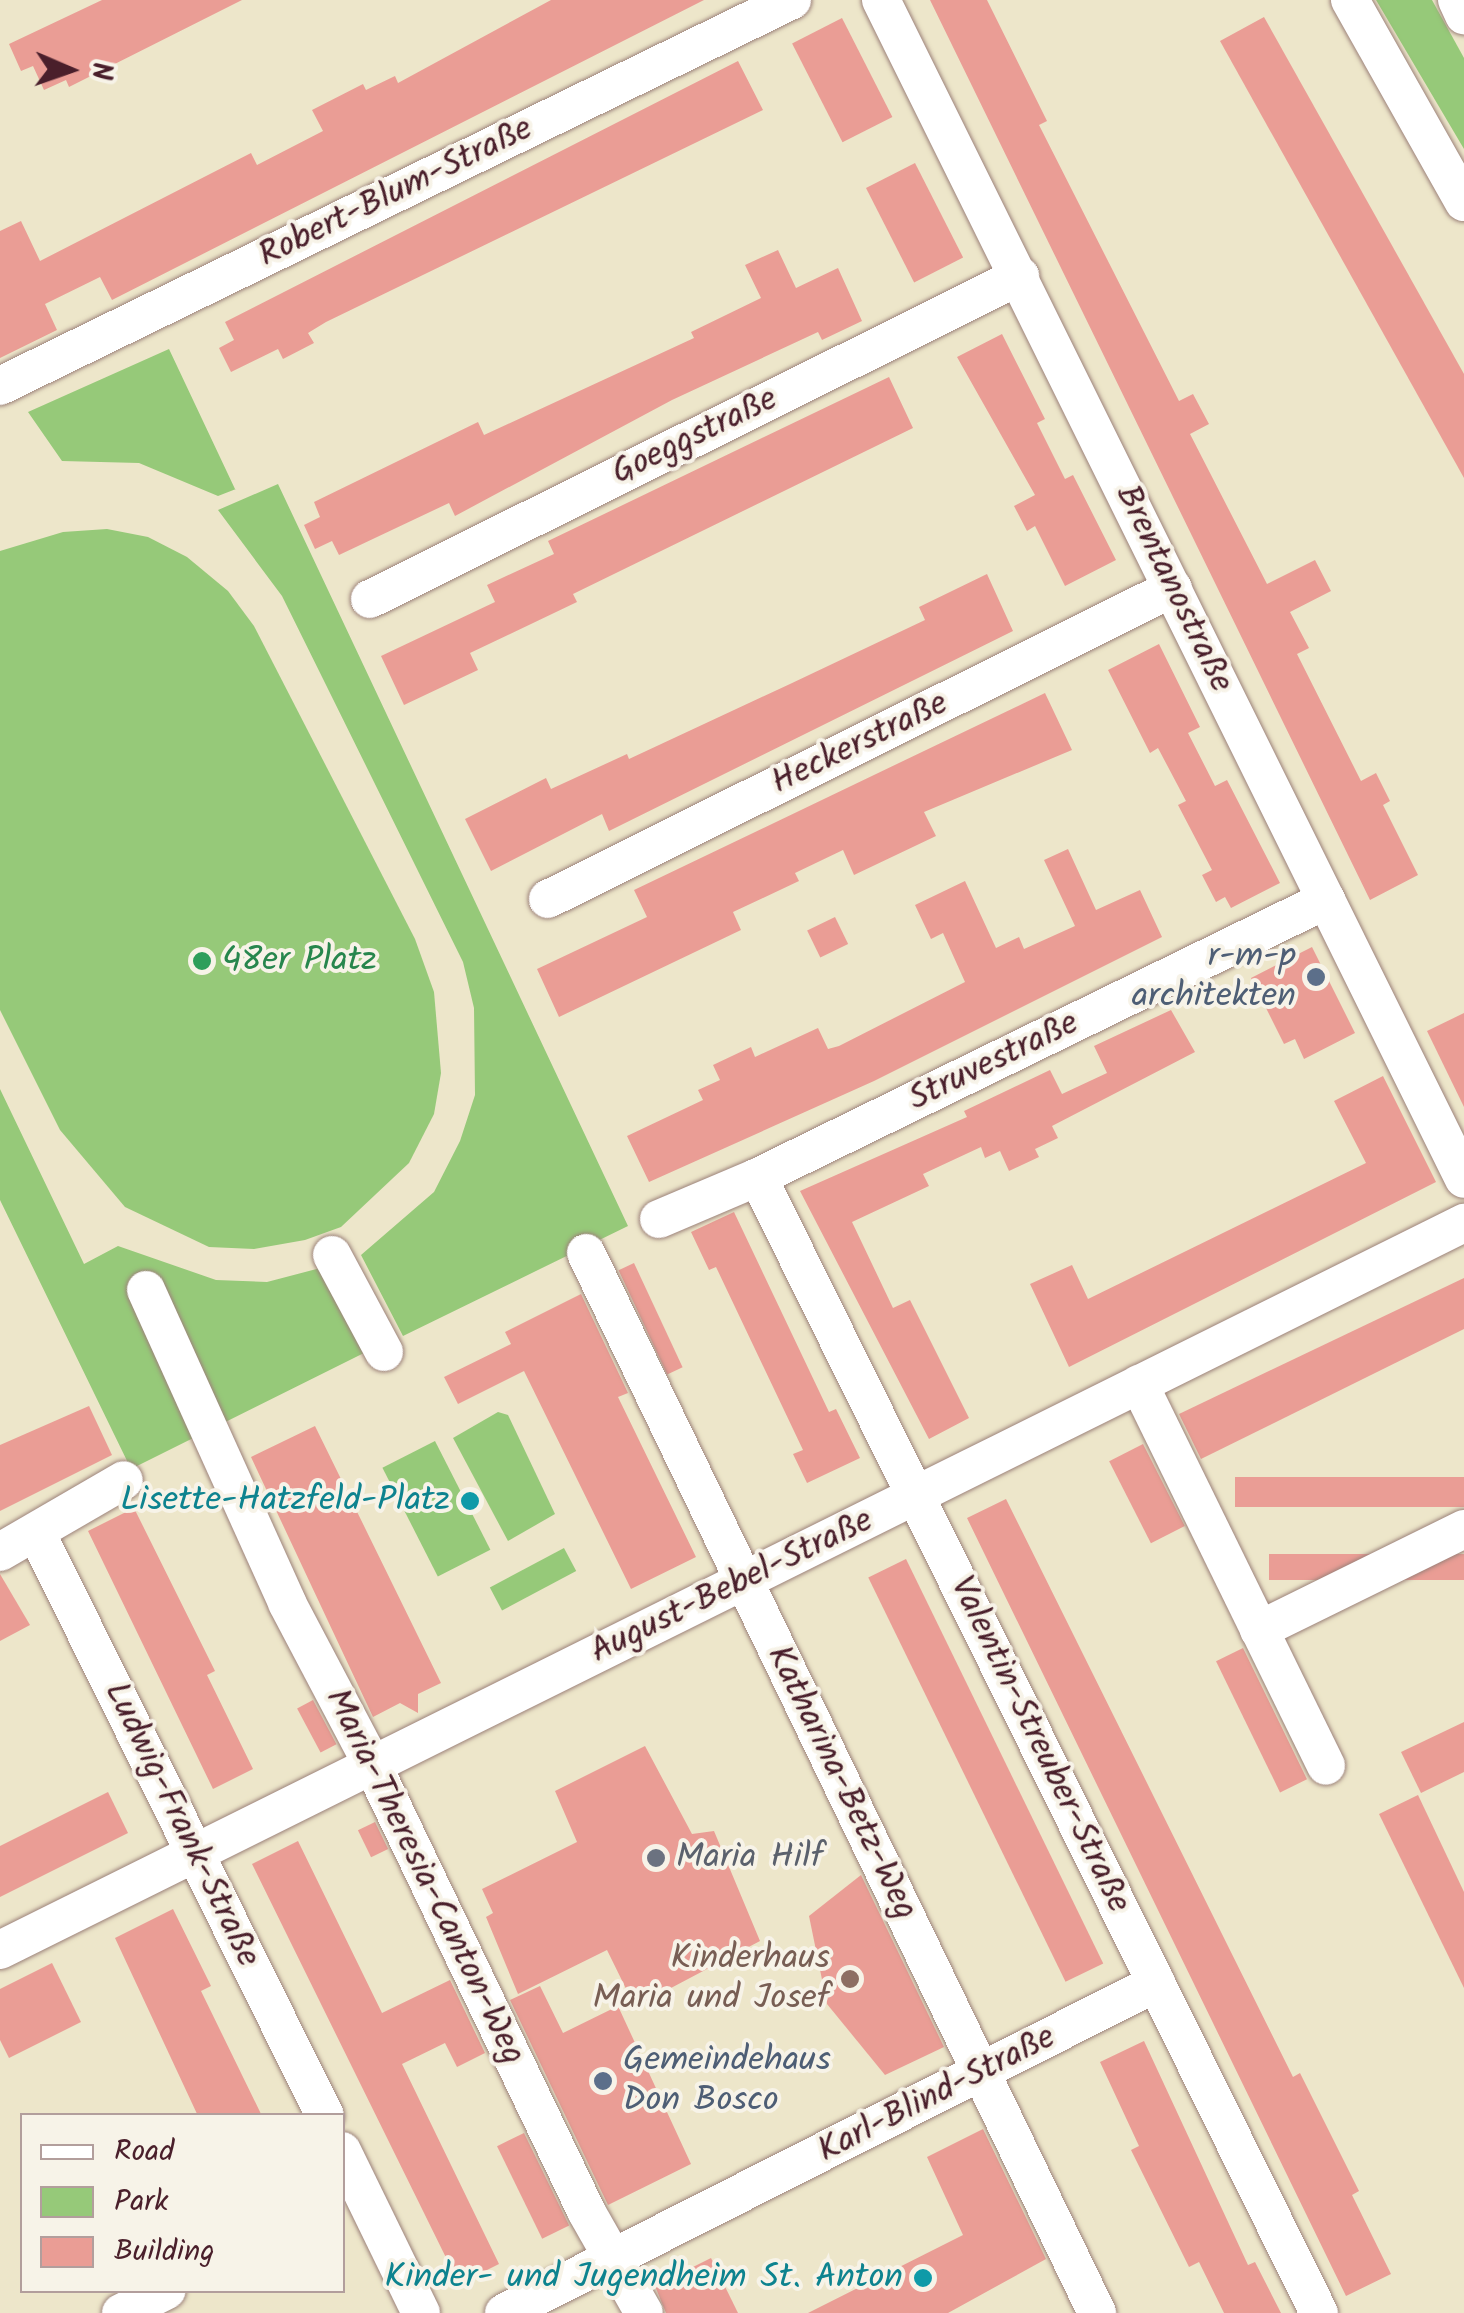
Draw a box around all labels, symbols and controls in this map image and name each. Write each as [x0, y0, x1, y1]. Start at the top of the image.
north arrow [20, 20, 120, 120]
text: N [78, 61, 123, 81]
street label: Robert-Blum-Straße [252, 108, 540, 278]
street label: Goeggstraße [605, 379, 785, 495]
street label: Brentanostraße [1105, 478, 1241, 700]
street label: Heckerstraße [765, 683, 955, 805]
place label: r-m-p architekten [1132, 936, 1296, 1018]
place label: 48er Platz [222, 940, 377, 982]
marker: 48er Platz [191, 950, 213, 972]
marker: r-m-p architekten [1305, 966, 1327, 988]
street label: Struvestraße [902, 1003, 1086, 1121]
place label: Lisette-Hatzfeld-Platz [120, 1480, 450, 1522]
marker: Lisette-Hatzfeld-Platz [459, 1490, 481, 1512]
street label: August-Bebel-Straße [584, 1500, 880, 1674]
street label: Valentin-Streuber-Straße [939, 1570, 1139, 1920]
street label: Katharina-Betz-Weg [756, 1639, 926, 1927]
street label: Ludwig-Frank-Straße [94, 1676, 268, 1974]
street label: Maria-Theresia-Canton-Weg [315, 1682, 533, 2072]
place label: Maria Hilf [676, 1837, 824, 1879]
marker: Maria Hilf [645, 1847, 667, 1869]
place label: Kinderhaus Maria und Josef [593, 1938, 830, 2020]
marker: Kinderhaus Maria und Josef [839, 1968, 861, 1990]
street label: Karl-Blind-Straße [811, 2017, 1063, 2173]
place label: Gemeindehaus Don Bosco [623, 2040, 831, 2122]
marker: Gemeindehaus Don Bosco [592, 2070, 614, 2092]
legend [20, 2113, 345, 2293]
text: Road [114, 2128, 174, 2176]
text: Park [114, 2178, 168, 2226]
text: Building [114, 2228, 214, 2276]
place label: Kinder- und Jugendheim St. Anton [385, 2257, 903, 2299]
marker: Kinder- und Jugendheim St. Anton [912, 2267, 934, 2289]

